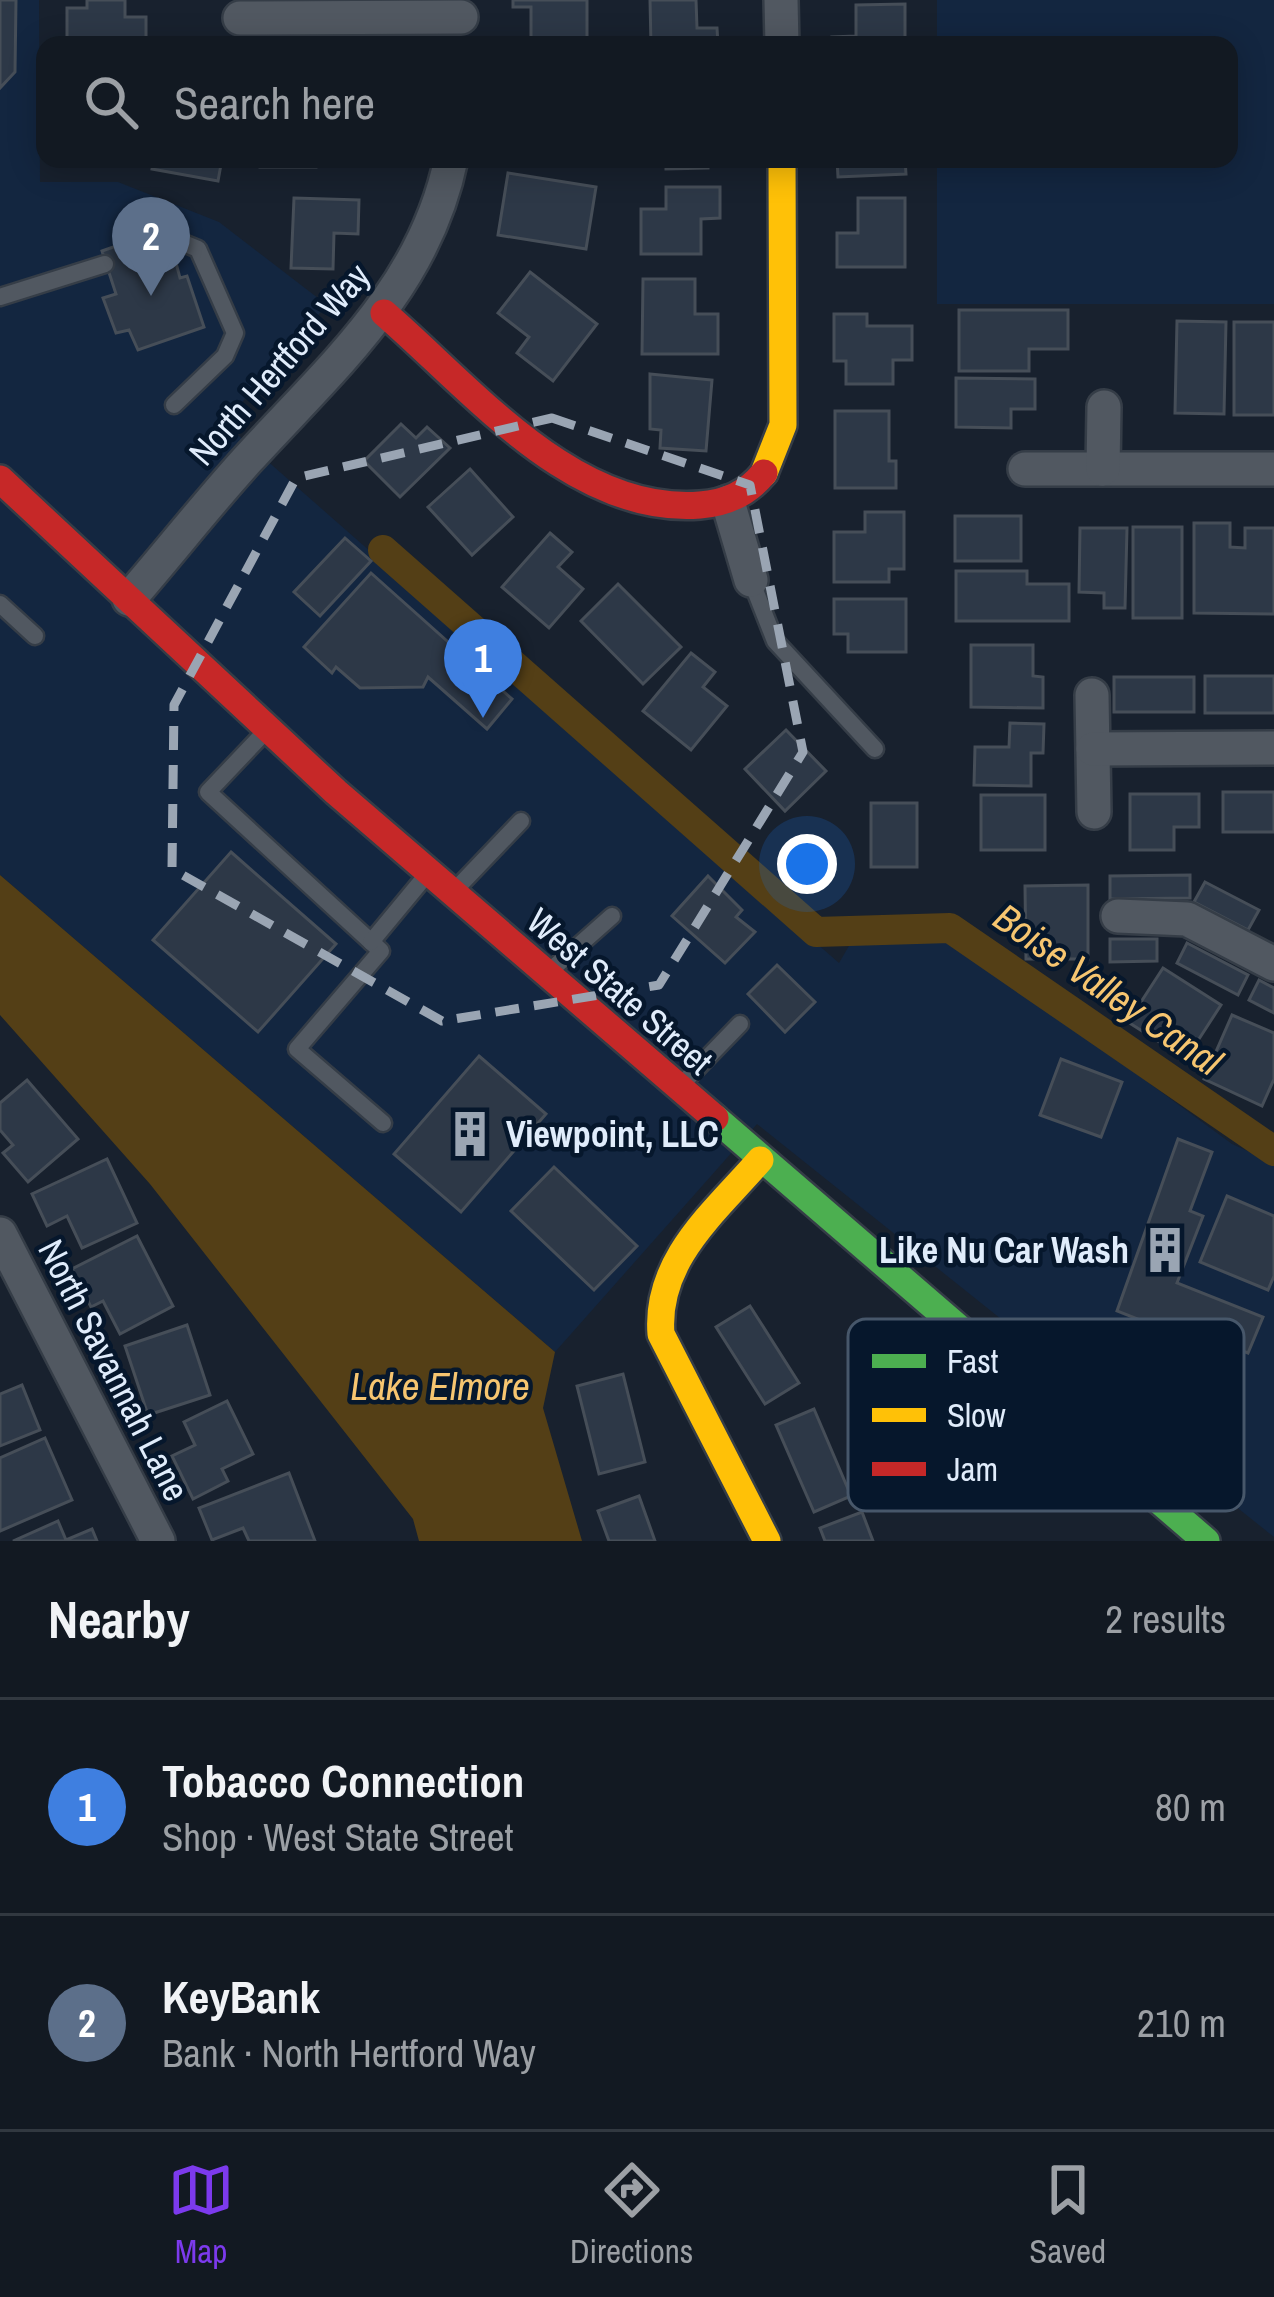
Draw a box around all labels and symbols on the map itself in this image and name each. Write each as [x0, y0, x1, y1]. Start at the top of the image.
pin: 2 [112, 197, 190, 296]
street label: North Hertford Way [178, 253, 380, 475]
pin: 1 [444, 619, 522, 718]
your location [777, 834, 837, 894]
water label: Boise Valley Canal [984, 891, 1233, 1087]
street label: West State Street [517, 897, 723, 1085]
building icon: Viewpoint, LLC [445, 1109, 495, 1159]
place label: Viewpoint, LLC [506, 1110, 719, 1158]
building icon: Like Nu Car Wash [1140, 1225, 1190, 1275]
place label: Like Nu Car Wash [879, 1226, 1129, 1274]
street label: North Savannah Lane [27, 1231, 201, 1509]
legend [848, 1319, 1244, 1511]
text: Fast [947, 1339, 998, 1383]
water label: Lake Elmore [350, 1360, 530, 1412]
text: Slow [947, 1393, 1006, 1437]
text: Jam [947, 1447, 998, 1491]

